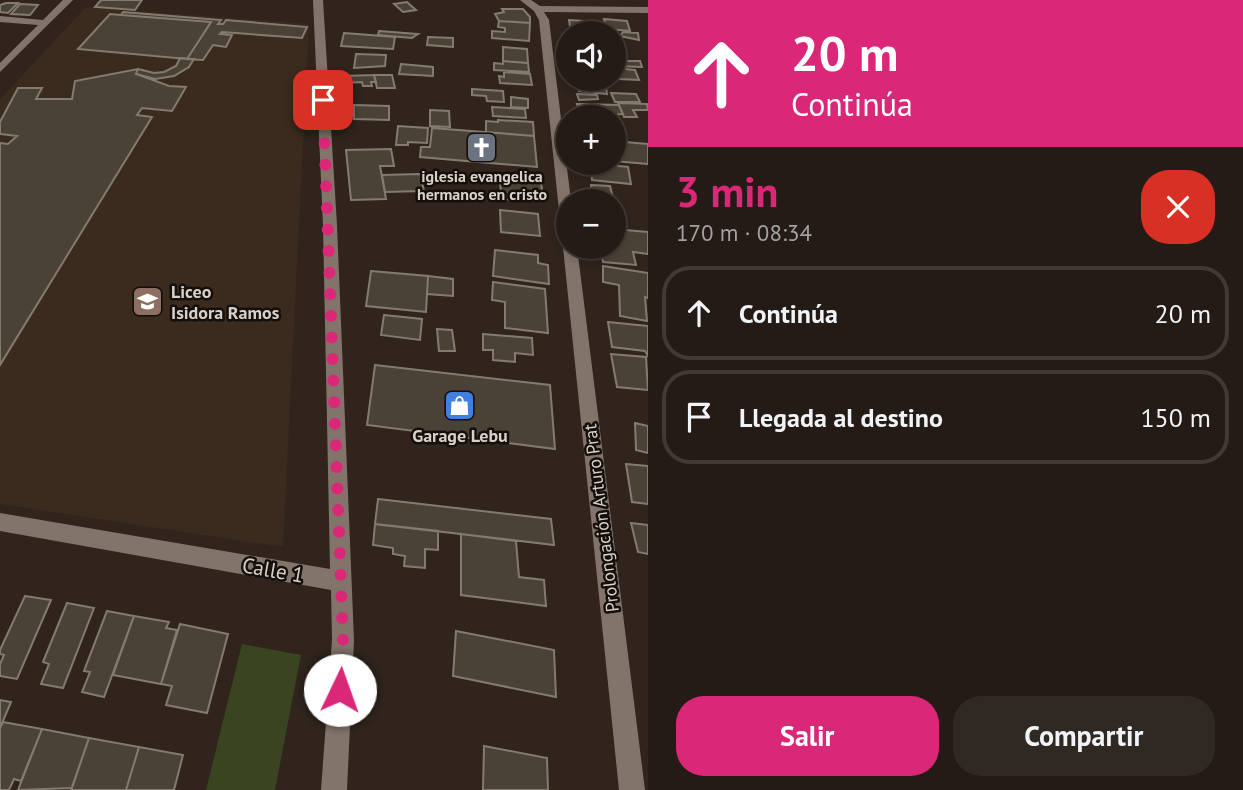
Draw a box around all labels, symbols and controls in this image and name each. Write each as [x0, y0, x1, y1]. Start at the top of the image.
map controls [556, 21, 626, 259]
button: sound [556, 21, 626, 91]
text: 20 m [791, 21, 898, 85]
icon: ahead [676, 28, 767, 119]
pin [293, 70, 353, 130]
icon: arrive [304, 81, 342, 119]
text: Continúa [791, 83, 913, 125]
button: + [556, 105, 626, 175]
church icon: iglesia evangelica hermanos en cristo [465, 130, 499, 164]
text: 3 min [676, 164, 778, 219]
place label: iglesia evangelica hermanos en cristo [417, 166, 547, 204]
button: close [1141, 170, 1215, 244]
button: − [556, 189, 626, 259]
text: 170 m · 08:34 [676, 218, 812, 247]
place label: Liceo Isidora Ramos [171, 280, 280, 324]
school or university icon: Liceo Isidora Ramos [131, 284, 165, 318]
icon: ahead [680, 294, 718, 332]
text: Continúa [739, 297, 838, 330]
text: 20 m [1155, 297, 1211, 330]
shop icon: Garage Lebu [443, 388, 477, 422]
icon: arrive [680, 398, 718, 436]
text: Llegada al destino [739, 401, 943, 434]
text: 150 m [1140, 401, 1211, 434]
street label: Prolongación Arturo Prat [578, 423, 624, 613]
place label: Garage Lebu [412, 424, 508, 447]
street label: Calle 1 [240, 551, 306, 589]
position arrow [303, 653, 377, 727]
button: Salir [676, 696, 939, 776]
button: Compartir [953, 696, 1215, 776]

